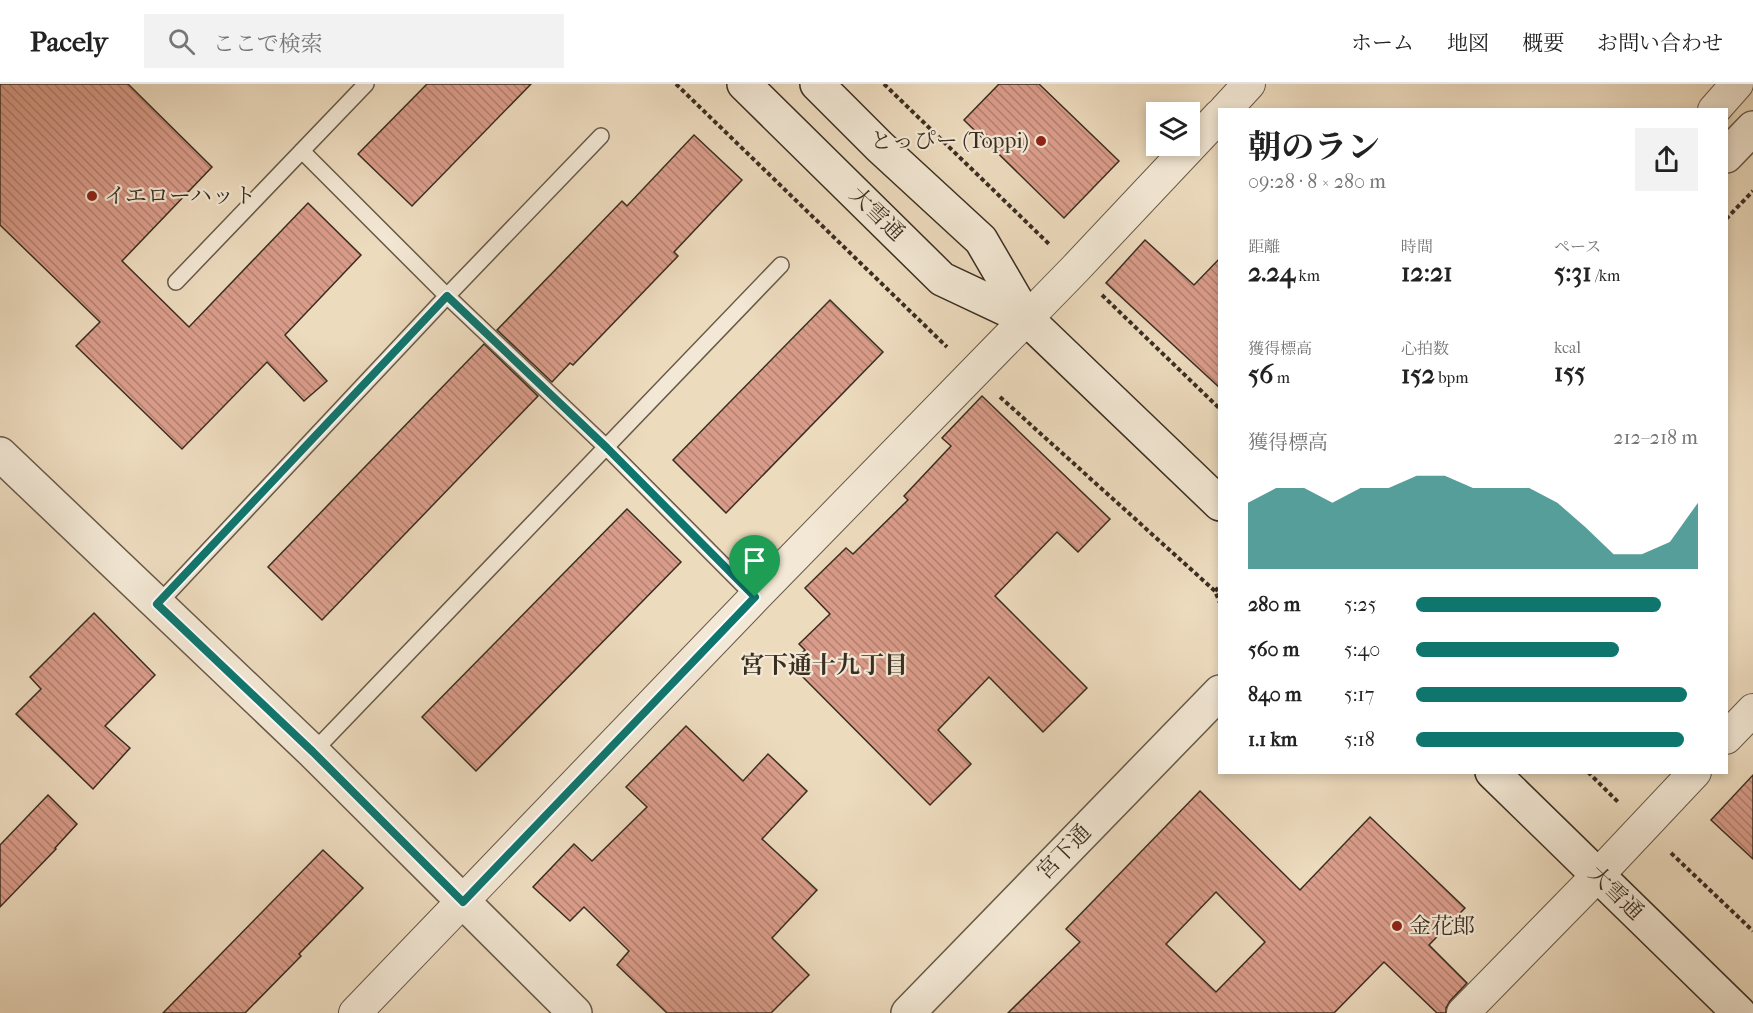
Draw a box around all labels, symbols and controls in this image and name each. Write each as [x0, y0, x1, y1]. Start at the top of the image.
search box [144, 14, 564, 68]
text: Pacely [30, 25, 108, 58]
icon: search [165, 25, 198, 58]
text: ここで検索 [213, 31, 323, 57]
text: ホーム [1351, 31, 1414, 55]
text: 地図 [1447, 31, 1489, 55]
text: 概要 [1522, 31, 1564, 55]
text: お問い合わせ [1597, 31, 1723, 55]
map controls [1146, 102, 1200, 156]
button: layers [1146, 102, 1200, 156]
place label: とっぴー (Toppi) [870, 128, 1029, 154]
text: 朝のラン [1248, 128, 1380, 167]
button: share [1635, 128, 1698, 191]
marker: とっぴー (Toppi) [1034, 134, 1048, 148]
text: 09:28 · 8 × 280 m [1248, 170, 1386, 193]
street label: 大雪通 [844, 182, 910, 246]
place label: イエローハット [104, 183, 256, 209]
marker: イエローハット [85, 189, 99, 203]
text: 距離 [1248, 237, 1280, 256]
text: 時間 [1401, 237, 1433, 256]
text: ペース [1554, 237, 1601, 256]
text: 2.24 [1248, 257, 1295, 288]
text: 12:21 [1401, 257, 1453, 288]
text: 5:31 [1554, 257, 1591, 288]
text: km [1295, 266, 1320, 285]
text: /km [1591, 266, 1620, 285]
text: kcal [1554, 338, 1581, 357]
text: 獲得標高 [1248, 339, 1312, 358]
text: 心拍数 [1401, 339, 1449, 358]
text: 155 [1554, 357, 1586, 388]
text: 56 [1248, 359, 1273, 390]
text: 152 [1401, 359, 1435, 390]
text: m [1273, 368, 1290, 387]
text: bpm [1435, 368, 1469, 387]
text: 212–218 m [1613, 426, 1698, 449]
text: 獲得標高 [1248, 431, 1328, 454]
pin [729, 535, 780, 597]
icon: arrive [738, 544, 771, 577]
text: 280 m [1248, 593, 1300, 616]
text: 5:25 [1344, 593, 1376, 616]
text: 560 m [1248, 638, 1299, 661]
text: 5:40 [1344, 638, 1380, 661]
district label: 宮下通十九丁目 [740, 651, 908, 679]
text: 840 m [1248, 683, 1302, 706]
text: 5:17 [1344, 683, 1374, 706]
text: 1.1 km [1248, 728, 1297, 751]
text: 5:18 [1344, 728, 1375, 751]
street label: 宮下通 [1032, 819, 1096, 885]
street label: 大雪通 [1583, 861, 1649, 925]
place label: 金花郎 [1409, 913, 1475, 939]
marker: 金花郎 [1390, 919, 1404, 933]

